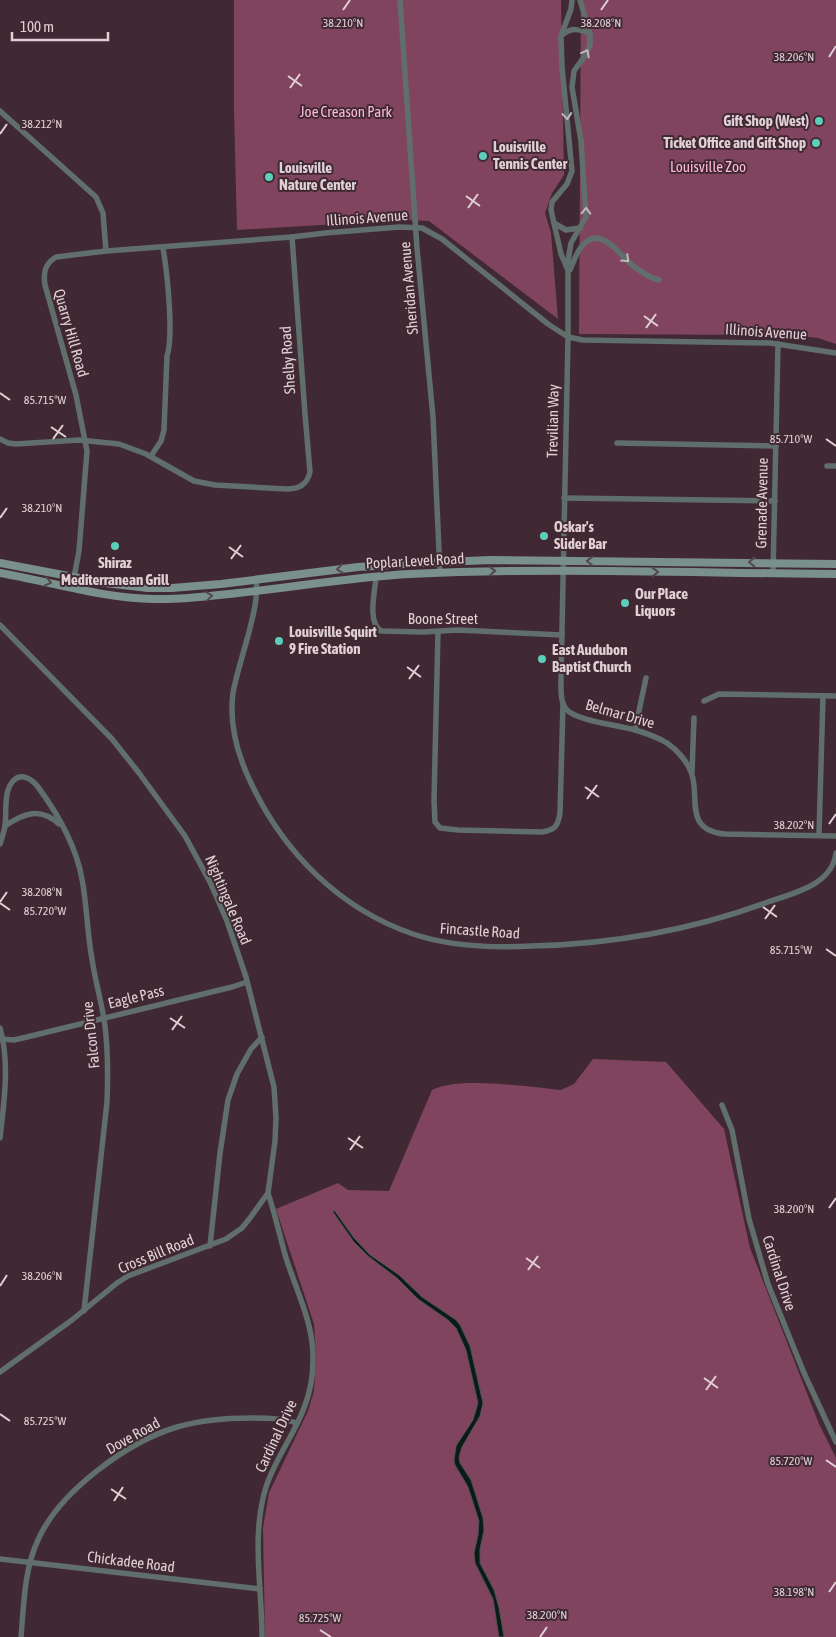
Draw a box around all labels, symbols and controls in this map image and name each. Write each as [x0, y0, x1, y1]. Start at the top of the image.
scale bar [12, 10, 109, 42]
text: 38.210°N [323, 16, 363, 30]
text: 38.208°N [581, 16, 621, 30]
text: 100 m [20, 18, 54, 35]
one-way arrow [579, 49, 589, 58]
text: 38.206°N [774, 50, 814, 64]
park label: Joe Creason Park [300, 103, 393, 120]
place label: Gift Shop (West) [723, 112, 809, 129]
one-way arrow [561, 113, 572, 121]
marker: Gift Shop (West) [813, 115, 825, 127]
text: 38.212°N [22, 117, 62, 131]
place label: Ticket Office and Gift Shop [663, 134, 806, 151]
marker: Ticket Office and Gift Shop [810, 137, 822, 149]
place label: Louisville Tennis Center [493, 138, 568, 172]
marker: Louisville Tennis Center [477, 150, 489, 162]
park label: Louisville Zoo [670, 158, 746, 175]
place label: Louisville Nature Center [279, 159, 356, 193]
marker: Louisville Nature Center [263, 171, 275, 183]
street label: Illinois Avenue [326, 206, 409, 229]
one-way arrow [580, 206, 591, 214]
street label: Sheridan Avenue [396, 241, 421, 335]
one-way arrow [621, 253, 630, 262]
street label: Quarry Hill Road [51, 287, 92, 379]
street label: Illinois Avenue [725, 320, 808, 343]
street label: Shelby Road [277, 325, 298, 395]
street label: Trevilian Way [543, 384, 562, 458]
text: 85.715°W [24, 393, 66, 407]
text: 85.710°W [770, 432, 812, 446]
street label: Grenade Avenue [752, 457, 771, 549]
text: 38.210°N [22, 501, 62, 515]
place label: Oskar's Slider Bar [554, 518, 607, 552]
marker: Oskar's Slider Bar [538, 530, 550, 542]
marker: Shiraz Mediterranean Grill [109, 540, 121, 552]
street label: Poplar Level Road [365, 549, 465, 572]
place label: Shiraz Mediterranean Grill [61, 554, 170, 588]
one-way arrow [586, 556, 594, 566]
one-way arrow [748, 557, 756, 567]
one-way arrow [336, 563, 344, 574]
one-way arrow [489, 566, 497, 577]
one-way arrow [652, 567, 659, 577]
one-way arrow [43, 577, 52, 587]
place label: Our Place Liquors [635, 585, 688, 619]
one-way arrow [205, 591, 213, 602]
marker: Our Place Liquors [619, 597, 631, 609]
street label: Boone Street [408, 610, 478, 627]
place label: Louisville Squirt 9 Fire Station [289, 623, 378, 657]
marker: Louisville Squirt 9 Fire Station [273, 635, 285, 647]
place label: East Audubon Baptist Church [552, 641, 631, 675]
marker: East Audubon Baptist Church [536, 653, 548, 665]
street label: Belmar Drive [584, 696, 657, 732]
text: 38.202°N [774, 818, 814, 832]
street label: Nightingale Road [202, 853, 255, 947]
text: 38.208°N [22, 885, 62, 899]
text: 85.720°W [24, 904, 66, 918]
street label: Fincastle Road [439, 919, 521, 942]
text: 85.715°W [770, 943, 812, 957]
street label: Eagle Pass [106, 981, 166, 1012]
street label: Falcon Drive [78, 1000, 102, 1070]
text: 38.200°N [774, 1202, 814, 1216]
street label: Cross Bill Road [116, 1231, 196, 1276]
street label: Cardinal Drive [759, 1233, 800, 1313]
text: 38.206°N [22, 1269, 62, 1283]
street label: Cardinal Drive [251, 1397, 300, 1475]
text: 85.725°W [24, 1414, 66, 1428]
street label: Dove Road [103, 1414, 163, 1457]
text: 85.720°W [770, 1454, 812, 1468]
street label: Chickadee Road [86, 1548, 176, 1575]
text: 38.198°N [774, 1585, 814, 1599]
text: 38.200°N [527, 1608, 567, 1622]
text: 85.725°W [299, 1611, 341, 1625]

